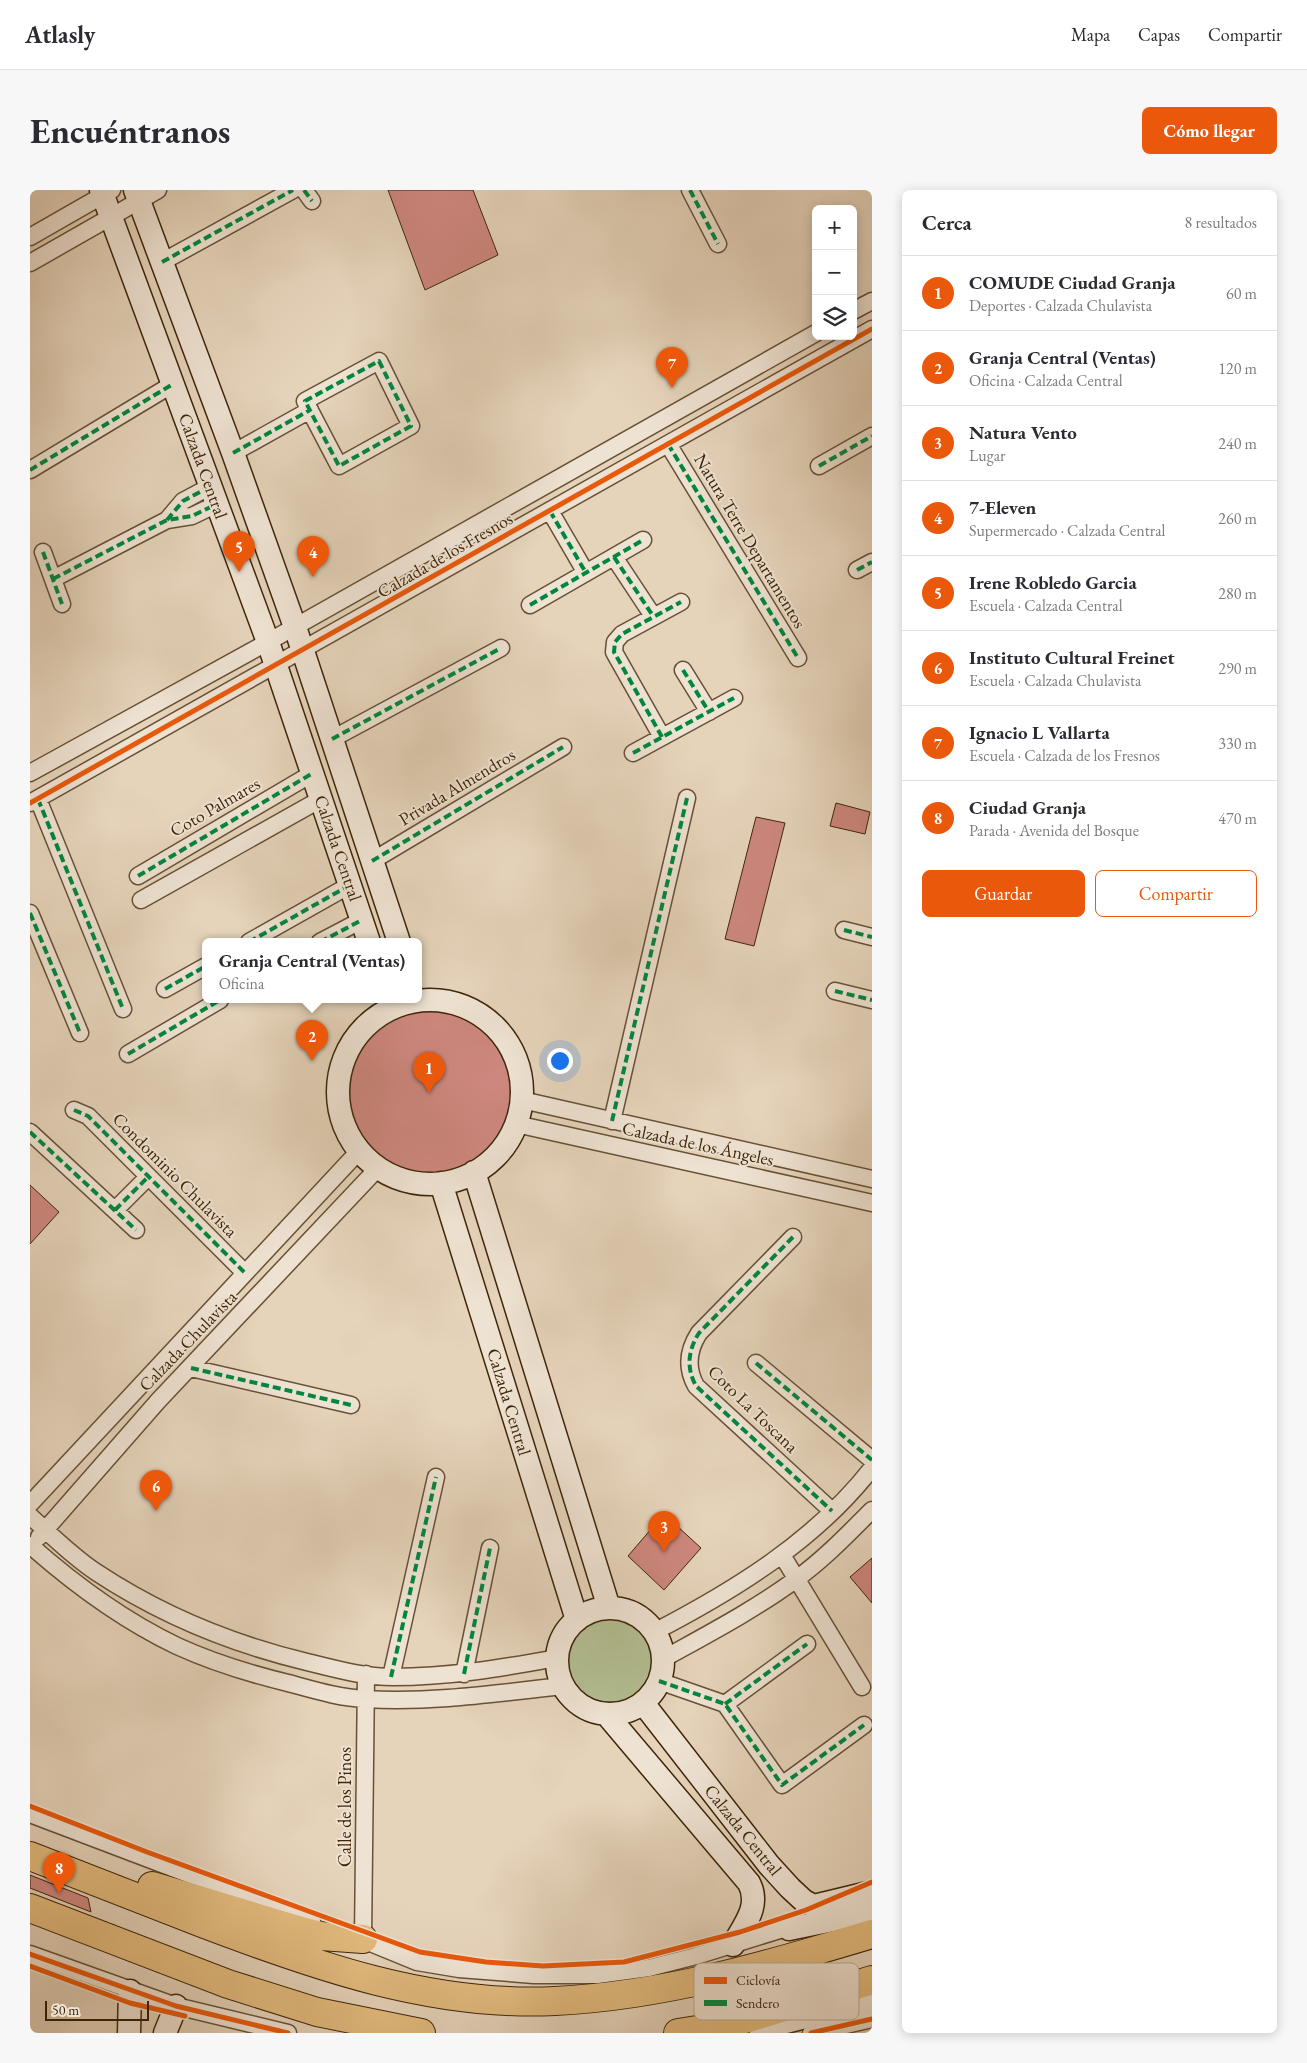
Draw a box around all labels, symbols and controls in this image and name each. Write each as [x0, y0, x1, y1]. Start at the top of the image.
text: Atlasly [25, 19, 95, 50]
text: Mapa [1071, 23, 1110, 46]
text: Capas [1138, 23, 1180, 46]
text: Compartir [1208, 23, 1282, 46]
button: Cómo llegar [1142, 107, 1277, 154]
text: Encuéntranos [30, 108, 230, 153]
map controls [812, 205, 857, 340]
button: + [812, 205, 857, 250]
text: Cerca [922, 209, 972, 236]
text: 8 resultados [1185, 212, 1257, 233]
button: − [812, 250, 857, 295]
text: COMUDE Ciudad Granja [969, 270, 1176, 295]
text: 1 [934, 283, 942, 304]
text: 60 m [1226, 283, 1257, 304]
button: layers [812, 295, 857, 340]
text: Deportes · Calzada Chulavista [969, 295, 1152, 316]
text: Granja Central (Ventas) [969, 345, 1156, 370]
pin: 7 [656, 347, 688, 388]
text: 2 [934, 358, 942, 379]
text: 120 m [1218, 358, 1257, 379]
text: Oficina · Calzada Central [969, 370, 1123, 391]
street label: Calzada Central [174, 410, 233, 522]
text: Natura Vento [969, 420, 1077, 445]
text: 3 [934, 433, 942, 454]
text: 240 m [1218, 433, 1257, 454]
text: Lugar [969, 445, 1005, 466]
street label: Natura Terre Departamentos [689, 449, 812, 632]
text: 7-Eleven [969, 495, 1036, 520]
street label: Calzada de los Fresnos [373, 506, 517, 603]
text: 4 [934, 508, 942, 529]
text: 260 m [1218, 508, 1257, 529]
text: Supermercado · Calzada Central [969, 520, 1165, 541]
pin: 5 [223, 531, 255, 572]
pin: 4 [297, 536, 329, 577]
text: Irene Robledo Garcia [969, 570, 1137, 595]
text: 5 [934, 583, 942, 604]
text: 280 m [1218, 583, 1257, 604]
text: Escuela · Calzada Central [969, 595, 1123, 616]
text: Instituto Cultural Freinet [969, 645, 1175, 670]
text: 6 [934, 658, 942, 679]
text: 290 m [1218, 658, 1257, 679]
text: Escuela · Calzada Chulavista [969, 670, 1141, 691]
text: Ignacio L Vallarta [969, 720, 1110, 745]
text: 7 [934, 733, 942, 754]
text: 330 m [1218, 733, 1257, 754]
street label: Privada Almendros [394, 743, 519, 830]
text: Escuela · Calzada de los Fresnos [969, 745, 1160, 766]
street label: Coto Palmares [166, 771, 264, 842]
street label: Calzada Central [310, 792, 367, 904]
text: Ciudad Granja [969, 795, 1086, 820]
text: 8 [934, 808, 942, 829]
text: 470 m [1218, 808, 1257, 829]
text: Parada · Avenida del Bosque [969, 820, 1139, 841]
button: Guardar [922, 870, 1085, 917]
button: Compartir [1095, 870, 1257, 917]
popup [202, 938, 422, 1003]
text: Granja Central (Ventas) [219, 948, 405, 973]
text: Oficina [219, 973, 264, 994]
pin: 2 [296, 1020, 328, 1061]
your location [547, 1048, 573, 1074]
pin: 1 [413, 1052, 445, 1093]
street label: Condominio Chulavista [108, 1107, 243, 1243]
street label: Calzada de los Ángeles [620, 1116, 776, 1171]
street label: Calzada Chulavista [134, 1285, 242, 1396]
street label: Calzada Central [482, 1346, 537, 1458]
street label: Coto La Toscana [703, 1360, 804, 1458]
pin: 6 [140, 1470, 172, 1511]
pin: 3 [648, 1511, 680, 1552]
street label: Calle de los Pinos [333, 1747, 356, 1867]
street label: Calzada Central [700, 1779, 787, 1880]
pin: 8 [43, 1852, 75, 1893]
legend [694, 1963, 859, 2020]
text: Ciclovía [736, 1971, 781, 1989]
text: Sendero [736, 1994, 780, 2012]
scale bar [45, 1998, 149, 2021]
text: 50 m [52, 2001, 79, 2019]

